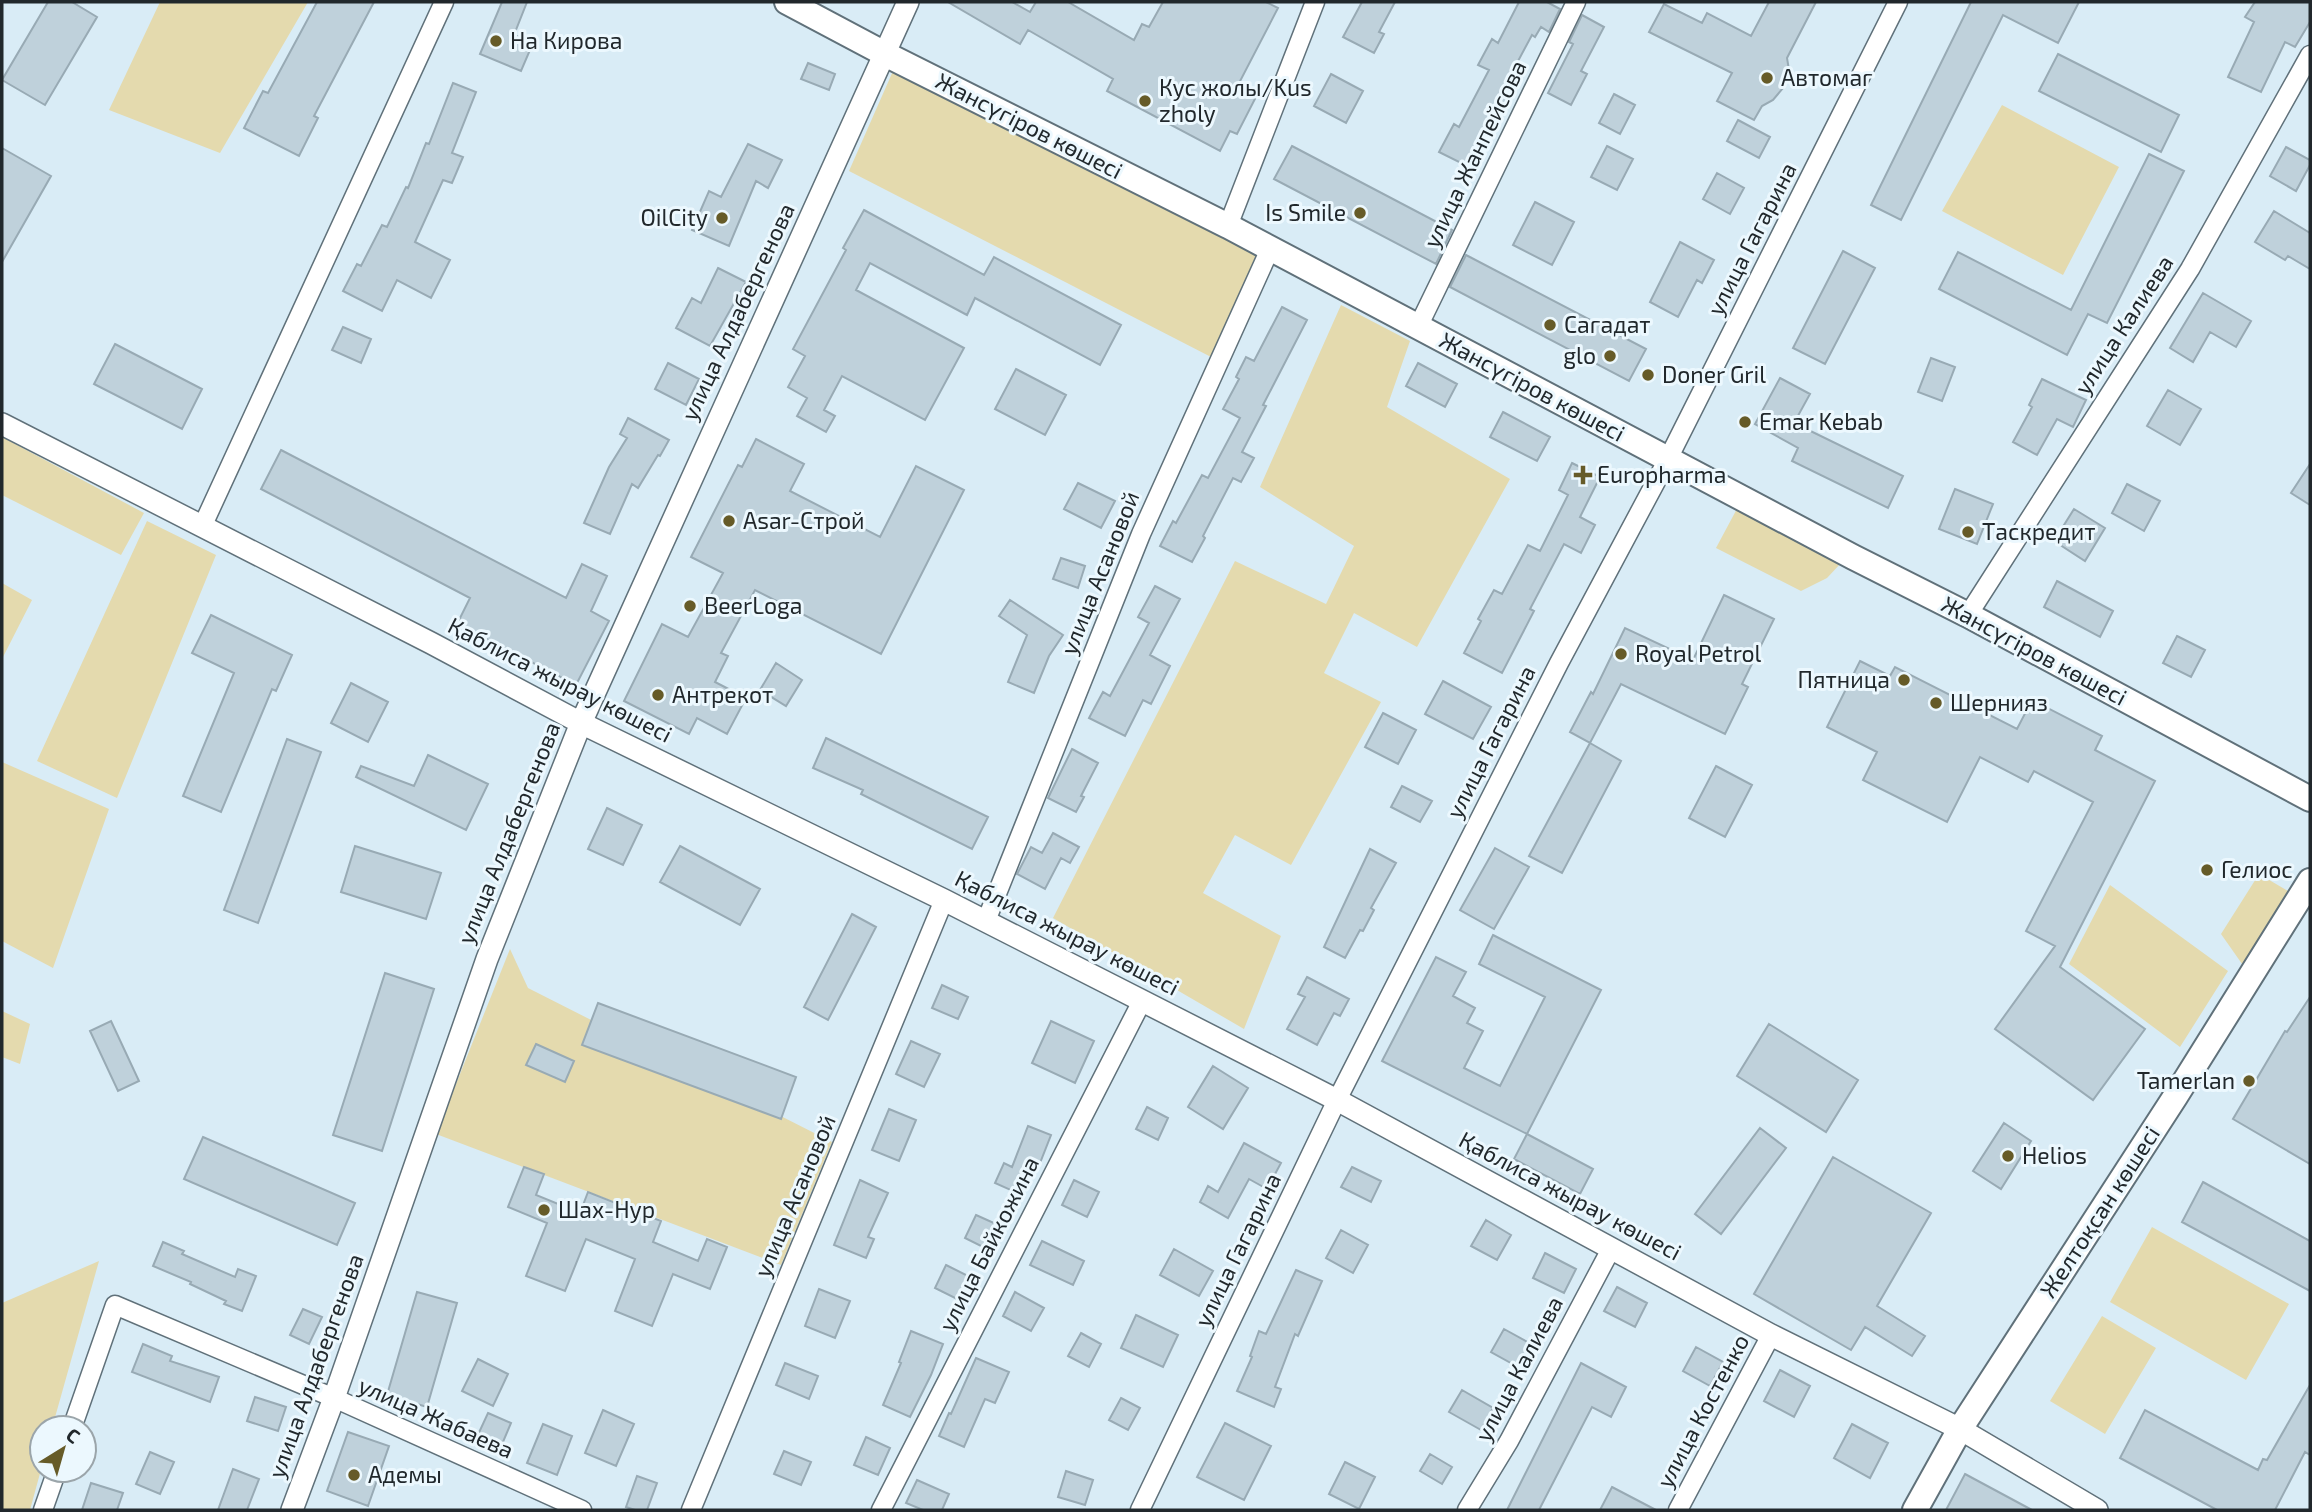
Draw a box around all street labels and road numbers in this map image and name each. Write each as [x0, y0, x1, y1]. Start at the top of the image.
street label: улица Жанпейсова [1417, 55, 1533, 252]
street label: Жансүгіров көшесі [931, 66, 1128, 184]
street label: улица Гагарина [1701, 157, 1803, 320]
street label: улица Алдабергенова [674, 198, 801, 425]
street label: улица Калиева [2068, 250, 2179, 400]
street label: Жансүгіров көшесі [1435, 325, 1630, 447]
street label: улица Асановой [1054, 487, 1145, 659]
street label: Жансүгіров көшесі [1937, 589, 2132, 711]
street label: Қаблиса жырау көшесі [443, 610, 677, 749]
street label: улица Гагарина [1440, 660, 1542, 823]
street label: улица Алдабергенова [451, 718, 566, 948]
street label: Қаблиса жырау көшесі [950, 863, 1184, 1002]
street label: улица Асановой [747, 1110, 842, 1281]
street label: Желтоқсан көшесі [2033, 1120, 2165, 1303]
street label: Қаблиса жырау көшесі [1454, 1125, 1686, 1266]
street label: улица Байкожина [932, 1151, 1045, 1336]
street label: улица Гагарина [1188, 1168, 1287, 1331]
street label: улица Алдабергенова [261, 1250, 370, 1482]
street label: улица Калиева [1468, 1291, 1569, 1446]
street label: улица Костенко [1650, 1329, 1755, 1492]
street label: улица Жабаева [354, 1370, 518, 1465]

